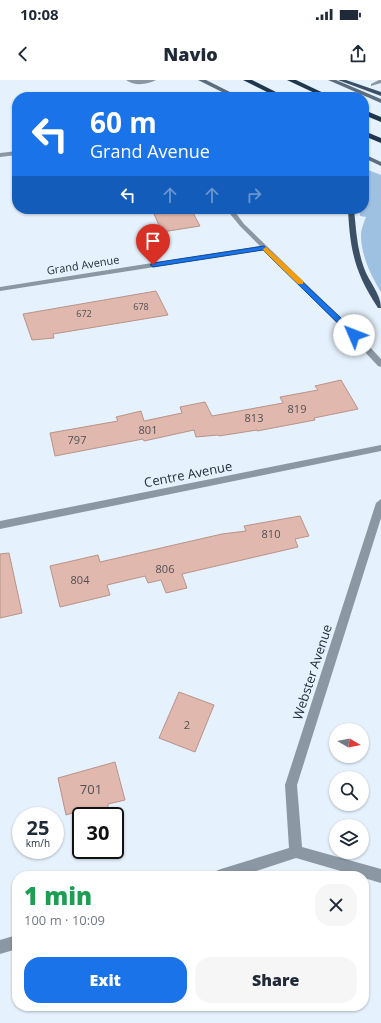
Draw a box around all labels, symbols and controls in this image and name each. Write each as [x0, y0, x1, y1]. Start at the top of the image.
text: 10:08 [20, 4, 59, 24]
text: Navio [163, 42, 218, 66]
icon: back [12, 43, 34, 65]
icon: share [347, 43, 369, 65]
text: 60 m [90, 103, 157, 141]
icon: left [24, 108, 76, 160]
text: Grand Avenue [90, 139, 210, 163]
icon: left [117, 184, 139, 206]
icon: ahead [159, 184, 181, 206]
icon: ahead [201, 184, 223, 206]
icon: right [243, 184, 265, 206]
pin [136, 224, 170, 265]
icon: arrive [142, 230, 164, 252]
street label: Grand Avenue [46, 251, 120, 278]
house number: 678 [133, 300, 149, 313]
house number: 672 [76, 307, 92, 320]
position arrow [333, 314, 375, 356]
house number: 819 [288, 401, 306, 416]
house number: 813 [245, 410, 263, 425]
house number: 801 [139, 422, 157, 437]
house number: 797 [68, 432, 86, 447]
street label: Centre Avenue [142, 457, 234, 491]
house number: 810 [262, 526, 280, 541]
house number: 806 [156, 561, 174, 576]
house number: 804 [71, 572, 90, 587]
street label: Webster Avenue [288, 622, 336, 722]
house number: 2 [184, 717, 190, 732]
north arrow [329, 723, 369, 763]
map controls [329, 723, 369, 859]
button: search [329, 771, 369, 811]
house number: 701 [80, 780, 102, 798]
speed limit sign: 30 [72, 807, 124, 859]
text: 25 [27, 814, 49, 841]
button: layers [329, 819, 369, 859]
text: km/h [26, 836, 50, 850]
text: 1 min [24, 879, 92, 912]
button: close [315, 884, 357, 926]
text: 100 m · 10:09 [24, 911, 105, 929]
button: Exit [24, 957, 187, 1003]
button: Share [195, 957, 357, 1003]

